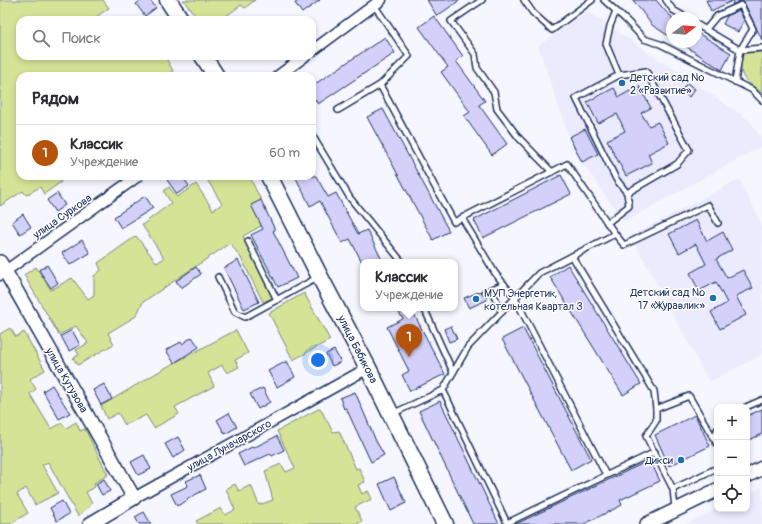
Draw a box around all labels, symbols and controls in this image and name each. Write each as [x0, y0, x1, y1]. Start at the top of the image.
north arrow [666, 12, 702, 48]
search box [16, 16, 316, 60]
icon: search [30, 27, 52, 49]
text: Поиск [62, 29, 101, 48]
place label: Детский сад № 2 «Развитие» [629, 71, 705, 97]
marker: Детский сад № 2 «Развитие» [617, 78, 627, 88]
text: Рядом [32, 88, 79, 109]
text: Классик [70, 135, 123, 154]
text: 1 [42, 145, 48, 161]
text: 60 m [269, 145, 300, 161]
text: Учреждение [70, 154, 138, 170]
street label: улица Суркова [30, 191, 94, 242]
popup [360, 259, 458, 311]
text: Классик [375, 268, 428, 287]
place label: Детский сад № 17 «Журавлик» [630, 286, 706, 312]
text: Учреждение [375, 287, 443, 303]
place label: МУП Энергетик, котельная Квартал З [484, 287, 583, 313]
marker: Детский сад № 17 «Журавлик» [708, 293, 718, 303]
marker: МУП Энергетик, котельная Квартал З [471, 294, 481, 304]
street label: улица Бабикова [334, 312, 380, 385]
pin: 1 [396, 324, 422, 357]
street label: улица Кутузова [42, 345, 90, 415]
your location [308, 350, 328, 370]
map controls [714, 404, 750, 512]
button: + [714, 404, 750, 440]
street label: улица Луначарского [184, 417, 274, 474]
button: − [714, 440, 750, 476]
place label: Дикси [644, 454, 673, 467]
marker: Дикси [676, 455, 686, 465]
button: locate [714, 476, 750, 512]

